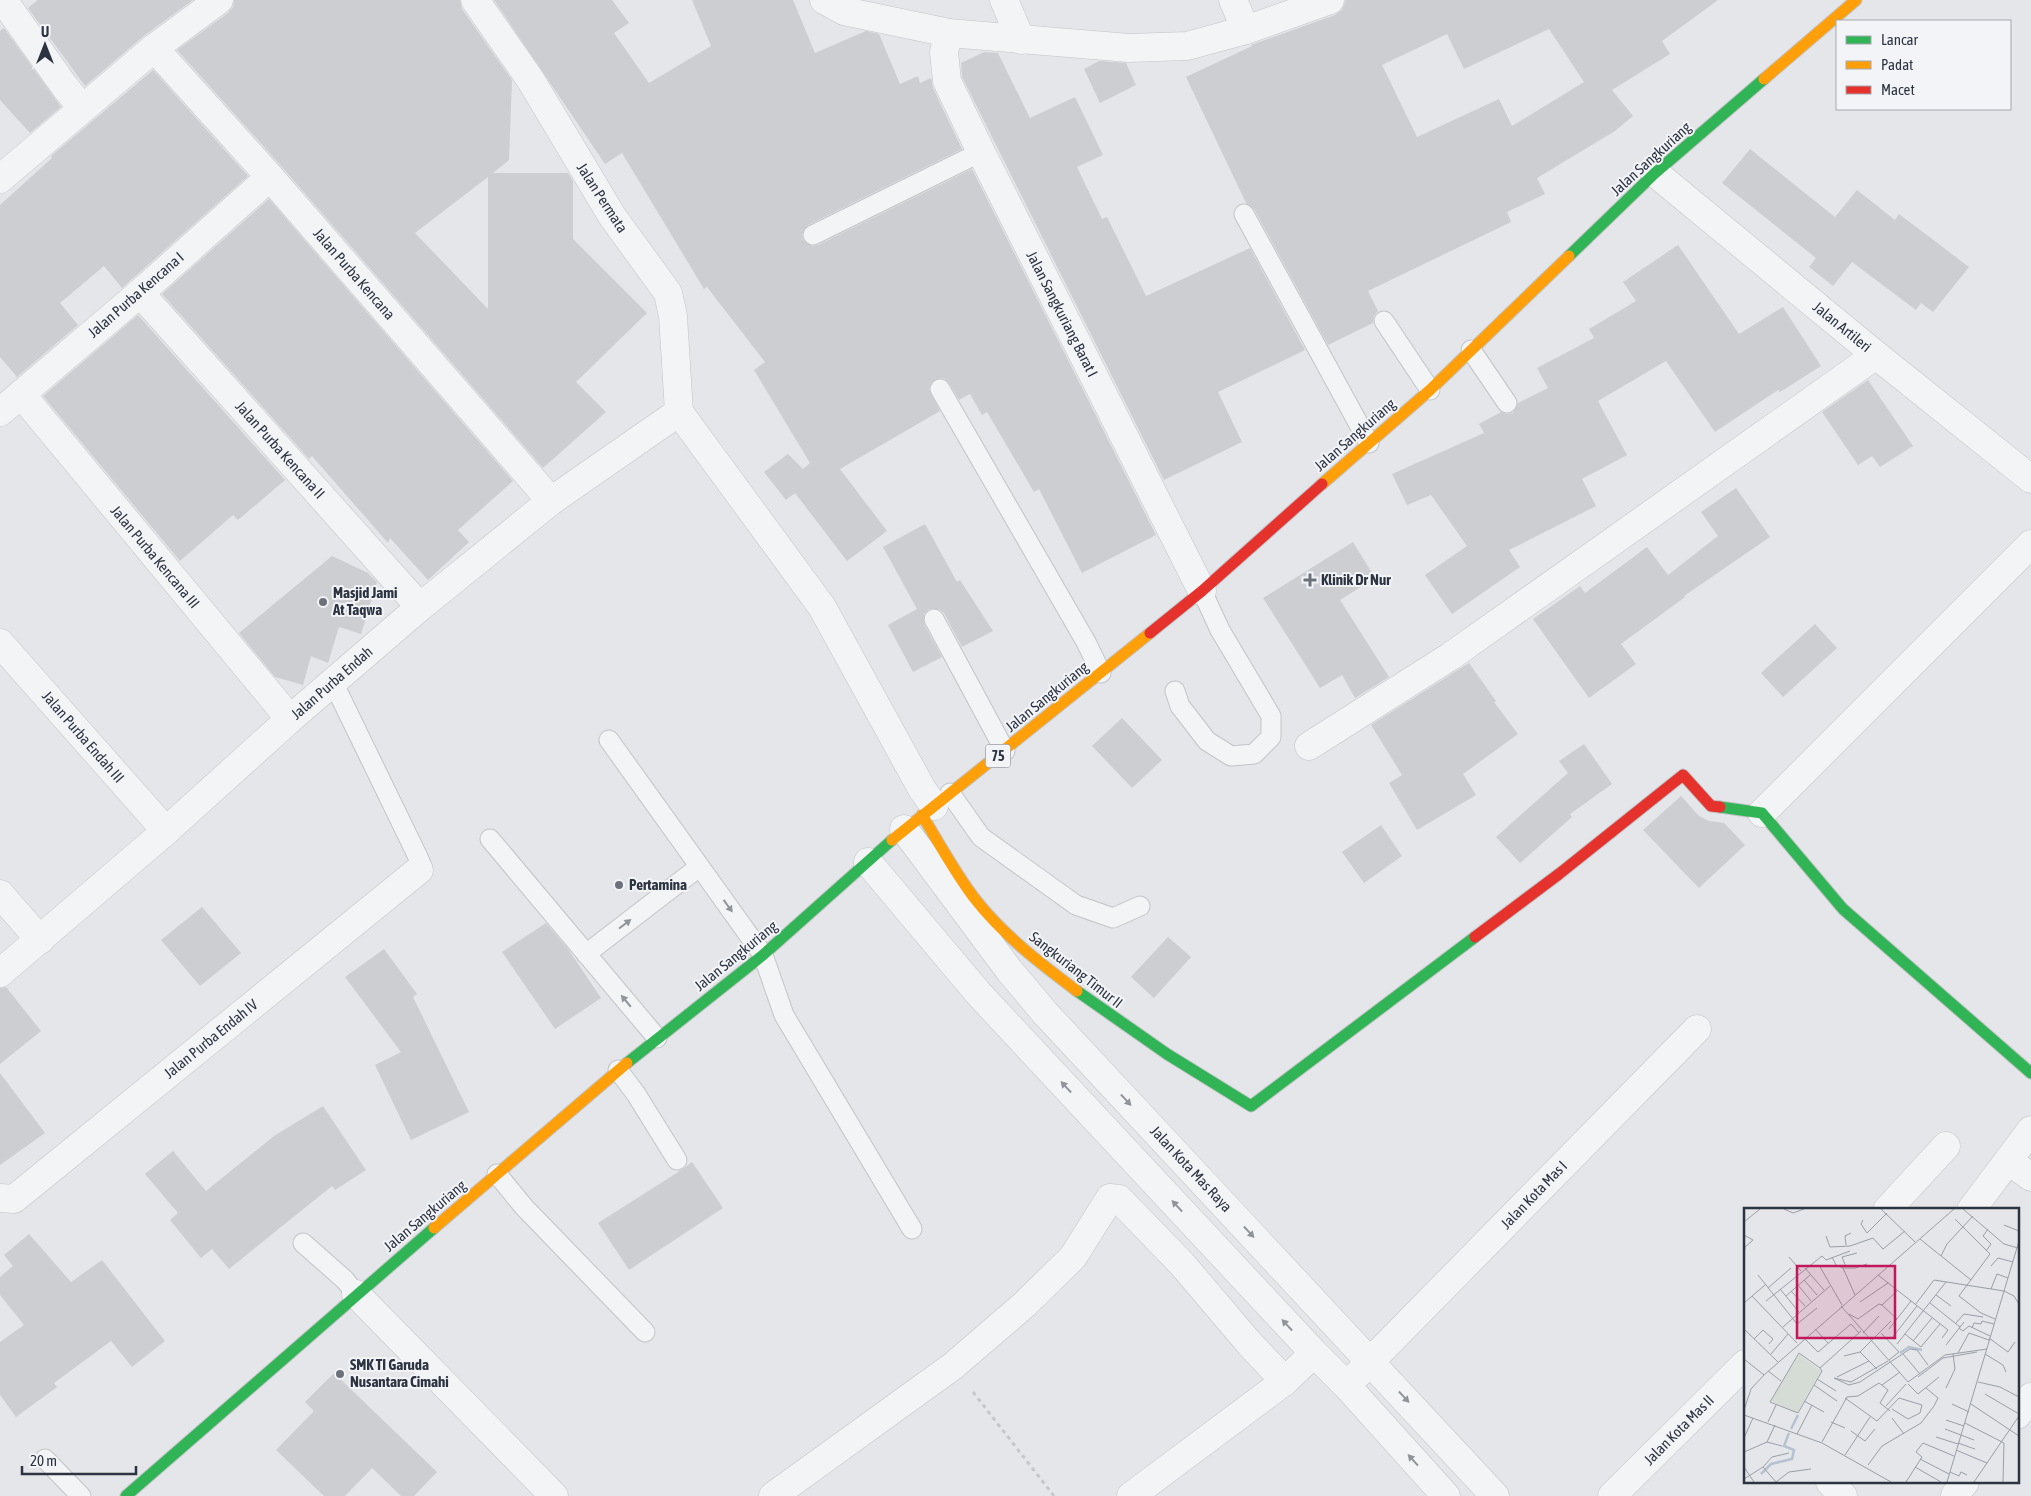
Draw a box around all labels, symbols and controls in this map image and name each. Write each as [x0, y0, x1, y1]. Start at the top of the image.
north arrow [20, 20, 70, 70]
legend [1836, 20, 2011, 110]
text: U [41, 24, 49, 40]
text: Lancar [1881, 31, 1919, 48]
text: Padat [1881, 56, 1913, 73]
text: Macet [1881, 81, 1915, 98]
street label: Jalan Sangkuriang [1607, 118, 1694, 199]
street label: Jalan Permata [574, 160, 631, 236]
street label: Jalan Purba Kencana [310, 225, 399, 323]
street label: Jalan Sangkuriang Barat I [1023, 248, 1102, 380]
street label: Jalan Purba Kencana I [84, 249, 187, 341]
street label: Jalan Artileri [1810, 298, 1875, 355]
street label: Jalan Sangkuriang [1311, 395, 1399, 474]
street label: Jalan Purba Kencana II [232, 398, 328, 502]
street label: Jalan Purba Kencana III [108, 502, 203, 611]
place label: Klinik Dr Nur [1321, 571, 1391, 588]
marker: Klinik Dr Nur [1303, 573, 1317, 587]
place label: Masjid Jami At Taqwa [332, 584, 397, 618]
marker: Masjid Jami At Taqwa [317, 596, 329, 608]
street label: Jalan Purba Endah [288, 643, 376, 723]
street label: Jalan Sangkuriang [1002, 658, 1092, 735]
street label: Jalan Purba Endah III [39, 687, 128, 786]
road number: 75 [986, 744, 1010, 768]
place label: Pertamina [629, 876, 687, 893]
marker: Pertamina [613, 879, 625, 891]
one-way arrow [723, 899, 733, 913]
street label: Jalan Sangkuriang [691, 917, 781, 994]
one-way arrow [618, 919, 632, 929]
street label: Sangkuriang Timur II [1026, 928, 1126, 1011]
street label: Jalan Purba Endah IV [160, 995, 261, 1082]
one-way arrow [620, 995, 631, 1008]
one-way arrow [1060, 1081, 1072, 1093]
one-way arrow [1120, 1094, 1132, 1106]
street label: Jalan Kota Mas Raya [1147, 1122, 1236, 1215]
street label: Jalan Kota Mas I [1497, 1157, 1570, 1232]
street label: Jalan Sangkuriang [380, 1176, 469, 1255]
one-way arrow [1171, 1200, 1183, 1212]
inset map [1744, 1208, 2018, 1484]
one-way arrow [1243, 1225, 1255, 1237]
one-way arrow [1281, 1319, 1293, 1331]
place label: SMK TI Garuda Nusantara Cimahi [350, 1356, 449, 1390]
marker: SMK TI Garuda Nusantara Cimahi [334, 1368, 346, 1380]
one-way arrow [1398, 1391, 1410, 1403]
street label: Jalan Kota Mas II [1640, 1391, 1717, 1468]
scale bar [22, 1444, 136, 1476]
text: 20 m [30, 1452, 57, 1469]
one-way arrow [1407, 1454, 1419, 1466]

